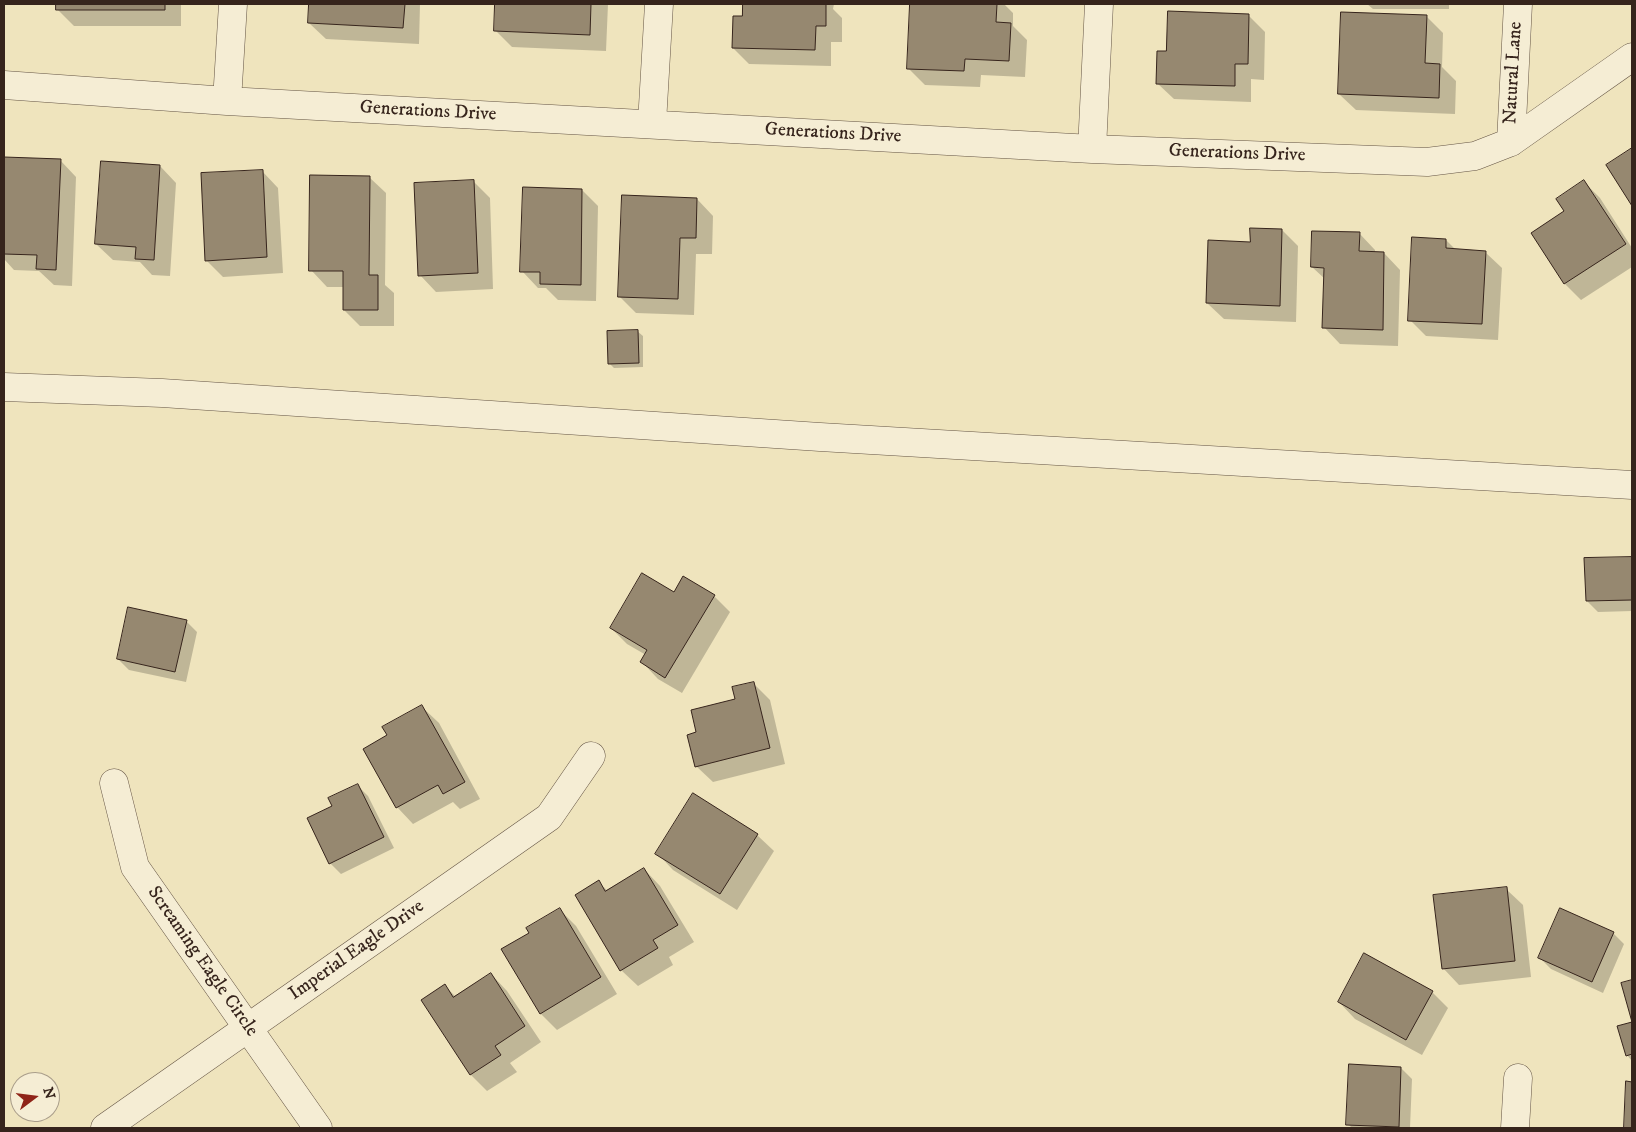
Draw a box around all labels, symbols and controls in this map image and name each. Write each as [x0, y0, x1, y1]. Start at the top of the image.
street label: Natural Lane [1500, 21, 1528, 125]
street label: Generations Drive [359, 97, 497, 127]
street label: Generations Drive [764, 119, 902, 149]
street label: Generations Drive [1168, 140, 1306, 168]
street label: Screaming Eagle Circle [142, 883, 262, 1041]
street label: Imperial Eagle Drive [285, 896, 429, 1006]
north arrow [10, 1072, 60, 1122]
text: N [38, 1085, 59, 1101]

